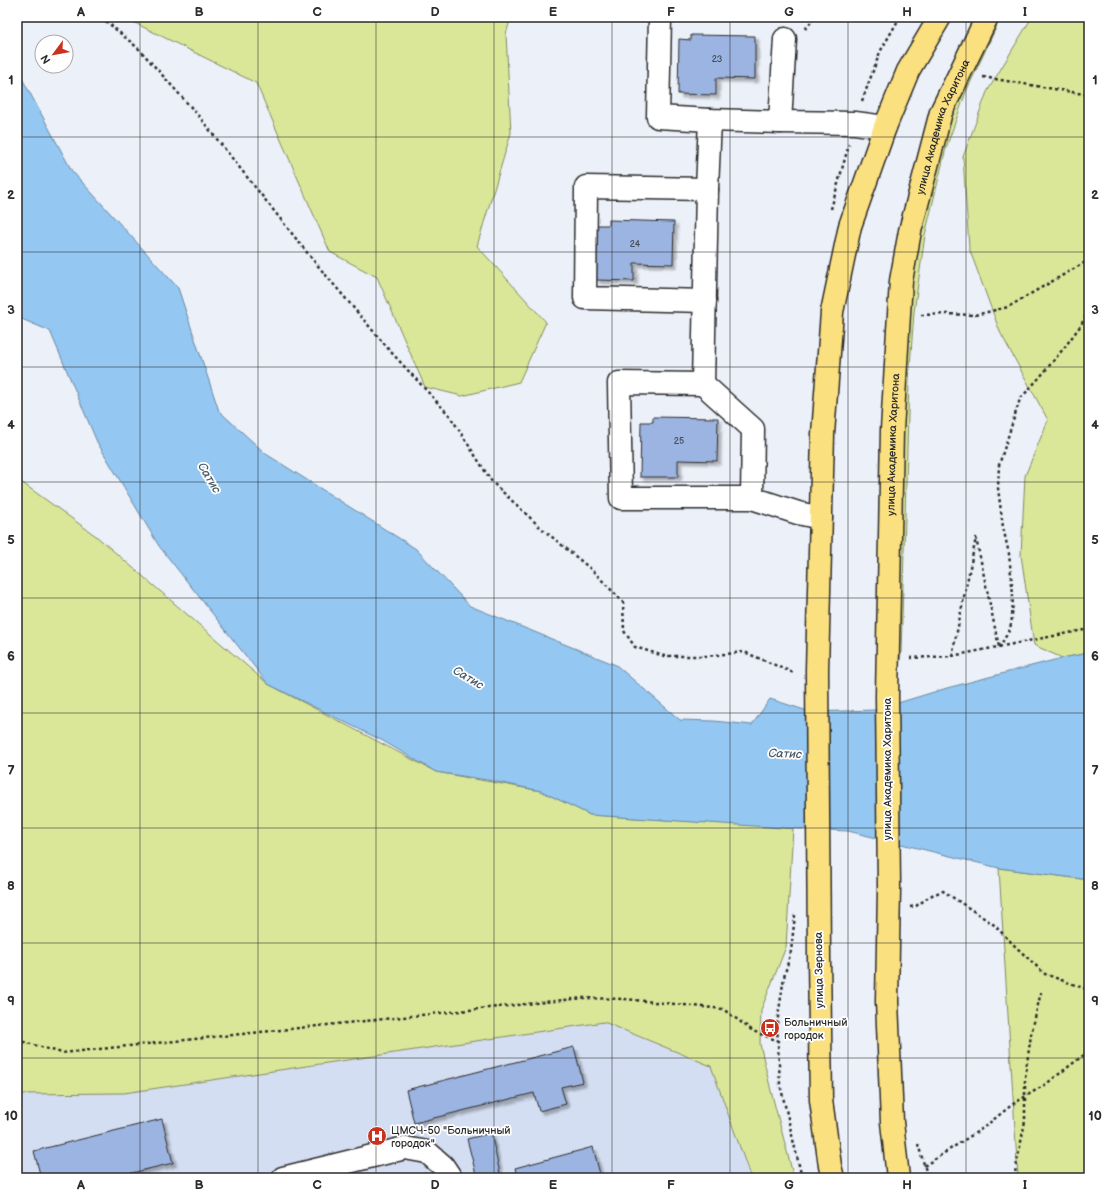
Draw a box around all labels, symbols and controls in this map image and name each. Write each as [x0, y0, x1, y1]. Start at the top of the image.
text: A [76, 4, 85, 20]
text: B [194, 4, 204, 20]
text: C [312, 4, 322, 20]
text: D [430, 4, 440, 20]
text: E [549, 4, 558, 20]
text: F [667, 4, 675, 20]
text: G [784, 4, 794, 20]
text: H [902, 4, 912, 20]
text: I [1023, 4, 1027, 20]
north arrow [34, 34, 74, 74]
text: N [38, 52, 54, 66]
house number: 23 [712, 54, 723, 65]
street label: улица Академика Харитона [913, 57, 972, 196]
text: 1 [8, 72, 14, 88]
text: 1 [1092, 72, 1098, 88]
text: 2 [7, 187, 15, 203]
text: 2 [1091, 187, 1099, 203]
house number: 24 [630, 239, 641, 250]
text: 3 [7, 302, 15, 318]
text: 3 [1091, 302, 1099, 318]
street label: улица Академика Харитона [884, 372, 902, 516]
text: 4 [7, 417, 15, 433]
text: 4 [1091, 417, 1099, 433]
house number: 25 [674, 436, 684, 447]
water label: Сатис [194, 460, 224, 496]
text: 5 [7, 532, 15, 548]
text: 5 [1091, 532, 1099, 548]
text: 6 [7, 648, 15, 664]
text: 6 [1091, 648, 1099, 664]
water label: Сатис [450, 663, 486, 693]
street label: улица Академика Харитона [881, 697, 894, 840]
water label: Сатис [768, 746, 802, 762]
text: 7 [7, 763, 15, 779]
text: 7 [1091, 763, 1099, 779]
text: 8 [7, 878, 15, 894]
text: 8 [1091, 878, 1099, 894]
street label: улица Зернова [812, 931, 826, 1008]
text: 9 [7, 993, 15, 1009]
text: 9 [1091, 993, 1099, 1009]
place label: Больничный городок [784, 1016, 847, 1042]
bus stop icon: Больничный городок [759, 1017, 781, 1039]
text: 10 [4, 1108, 18, 1124]
text: 10 [1088, 1108, 1102, 1124]
place label: ЦМСЧ-50 "Больничный городок" [391, 1124, 511, 1150]
hospital icon: ЦМСЧ-50 "Больничный городок" [366, 1125, 388, 1147]
text: A [76, 1177, 85, 1193]
text: B [194, 1177, 204, 1193]
text: C [312, 1177, 322, 1193]
text: D [430, 1177, 440, 1193]
text: E [549, 1177, 558, 1193]
text: F [667, 1177, 675, 1193]
text: G [784, 1177, 794, 1193]
text: H [902, 1177, 912, 1193]
text: I [1023, 1177, 1027, 1193]

